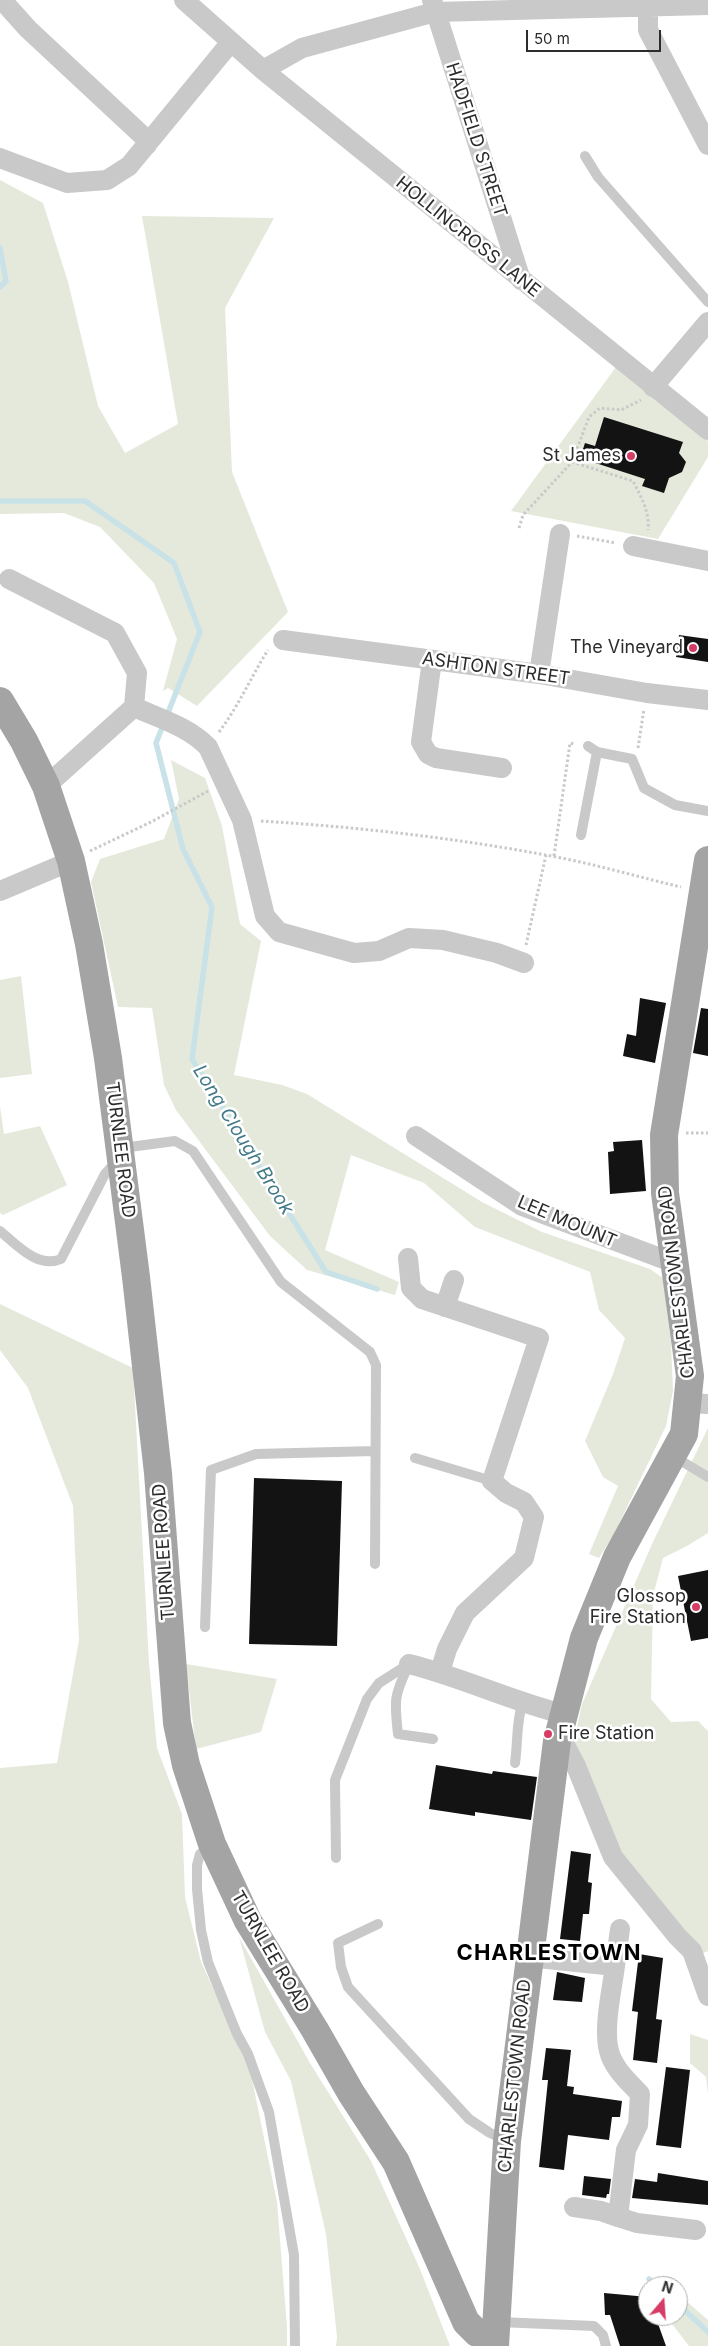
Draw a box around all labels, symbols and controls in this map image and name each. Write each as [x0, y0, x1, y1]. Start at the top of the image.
scale bar [528, 20, 663, 52]
text: 50 m [534, 29, 570, 48]
street label: HADFIELD STREET [441, 60, 511, 220]
street label: HOLLINCROSS LANE [391, 172, 545, 302]
place label: St James [542, 445, 621, 467]
marker: St James [625, 450, 637, 462]
place label: The Vineyard [570, 637, 683, 659]
marker: The Vineyard [687, 642, 699, 654]
street label: ASHTON STREET [421, 648, 571, 690]
water label: Long Clough Brook [188, 1061, 298, 1219]
street label: TURNLEE ROAD [101, 1081, 139, 1219]
street label: CHARLESTOWN ROAD [654, 1184, 700, 1380]
street label: LEE MOUNT [514, 1191, 620, 1253]
street label: TURNLEE ROAD [148, 1483, 180, 1621]
place label: Glossop Fire Station [590, 1586, 686, 1628]
marker: Glossop Fire Station [690, 1601, 702, 1613]
place label: Fire Station [558, 1723, 654, 1745]
marker: Fire Station [542, 1728, 554, 1740]
street label: TURNLEE ROAD [226, 1887, 314, 2017]
district label: CHARLESTOWN [455, 1940, 643, 1966]
street label: CHARLESTOWN ROAD [494, 1978, 536, 2174]
north arrow [638, 2276, 688, 2326]
text: N [660, 2277, 675, 2297]

